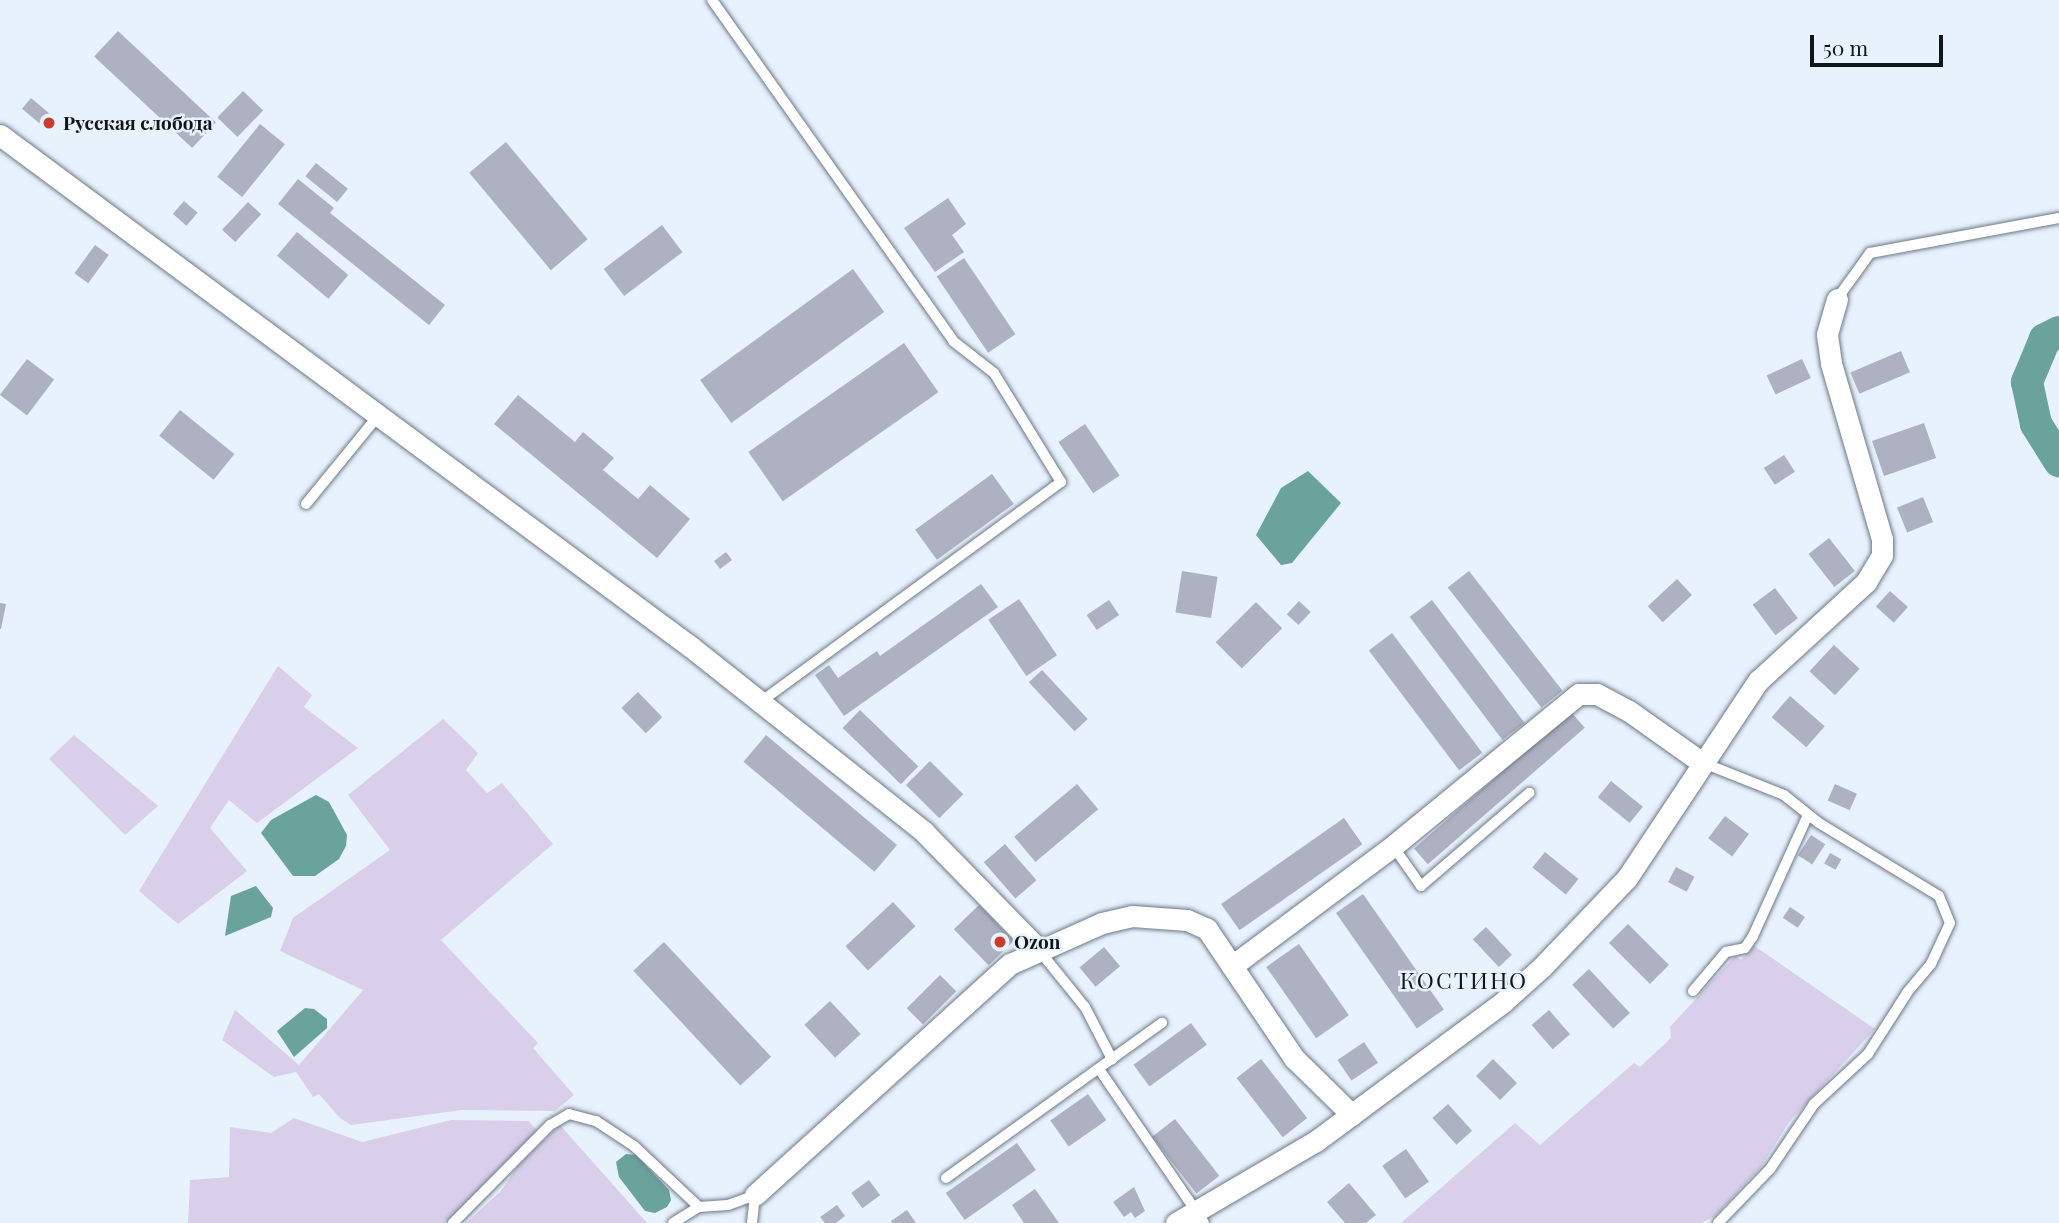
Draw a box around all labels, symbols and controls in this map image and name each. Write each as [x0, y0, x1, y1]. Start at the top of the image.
scale bar [1814, 21, 1947, 65]
text: 50 m [1823, 33, 1868, 61]
place label: Русская слобода [63, 112, 213, 134]
marker: Русская слобода [41, 115, 57, 131]
place label: Ozon [1014, 931, 1060, 953]
marker: Ozon [992, 934, 1008, 950]
district label: КОСТИНО [1401, 966, 1527, 994]

